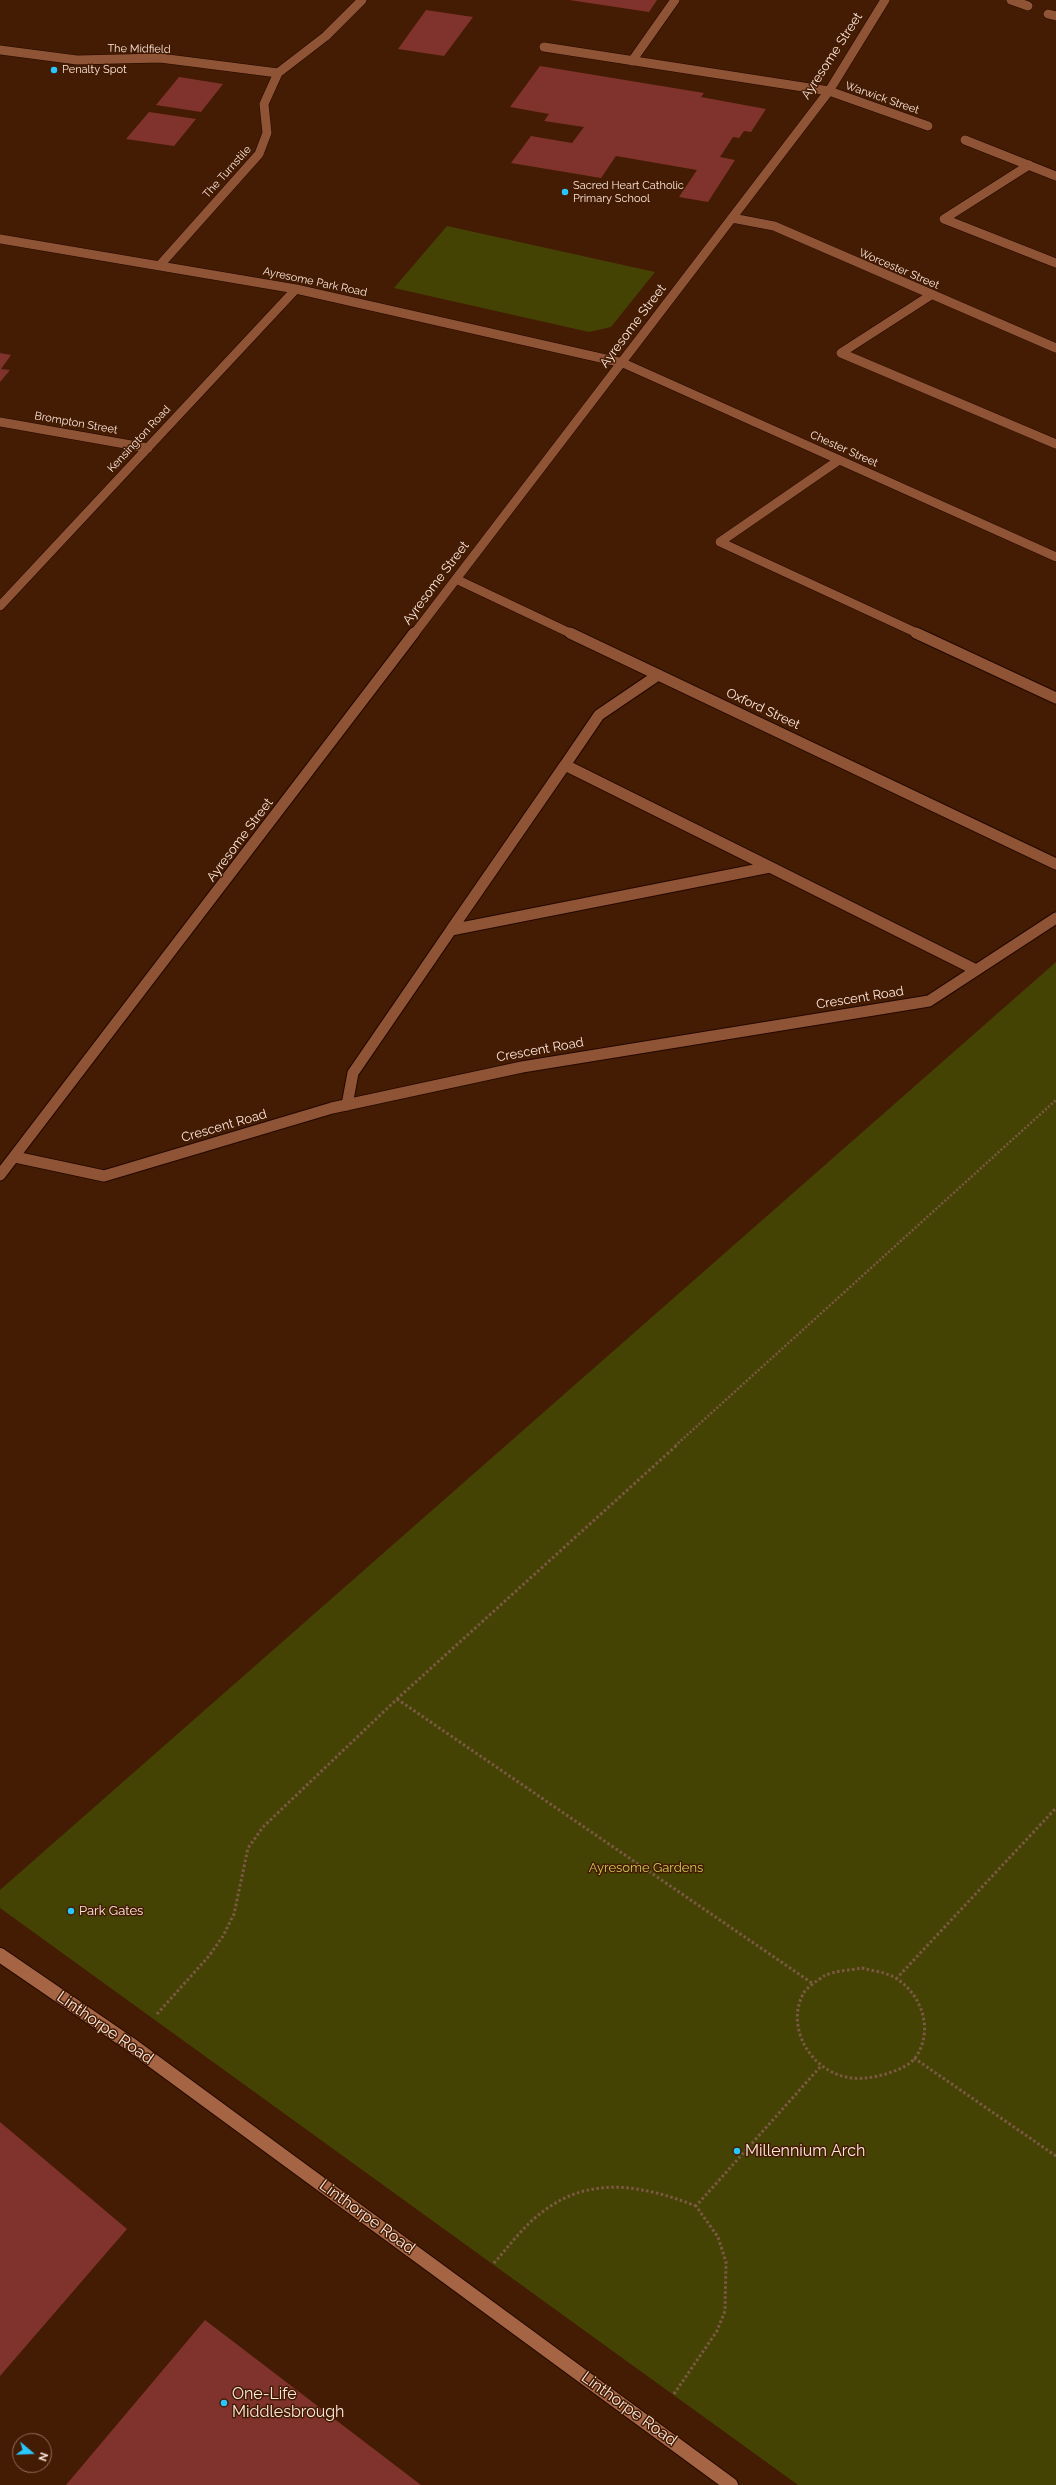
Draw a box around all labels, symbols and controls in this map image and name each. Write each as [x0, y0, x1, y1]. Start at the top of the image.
street label: Ayresome Street [798, 10, 866, 102]
street label: The Midfield [107, 42, 171, 56]
place label: Penalty Spot [62, 63, 127, 77]
marker: Penalty Spot [49, 65, 59, 75]
street label: Warwick Street [843, 79, 921, 117]
street label: The Turnstile [200, 143, 254, 201]
place label: Sacred Heart Catholic Primary School [573, 179, 684, 205]
marker: Sacred Heart Catholic Primary School [560, 187, 570, 197]
street label: Worcester Street [857, 246, 941, 292]
street label: Ayresome Park Road [262, 265, 368, 299]
street label: Ayresome Street [597, 281, 669, 371]
street label: Kensington Road [105, 403, 173, 475]
street label: Brompton Street [33, 409, 119, 437]
street label: Chester Street [808, 428, 880, 470]
street label: Ayresome Street [400, 538, 472, 628]
street label: Oxford Street [724, 685, 802, 733]
street label: Ayresome Street [204, 795, 276, 885]
street label: Crescent Road [815, 983, 905, 1013]
street label: Crescent Road [495, 1035, 585, 1065]
street label: Crescent Road [179, 1106, 269, 1146]
park label: Ayresome Gardens [589, 1860, 703, 1876]
place label: Park Gates [79, 1903, 143, 1919]
marker: Park Gates [66, 1906, 76, 1916]
street label: Linthorpe Road [53, 1988, 157, 2068]
place label: Millennium Arch [745, 2141, 865, 2161]
marker: Millennium Arch [732, 2146, 742, 2156]
street label: Linthorpe Road [315, 2176, 419, 2258]
street label: Linthorpe Road [577, 2368, 681, 2450]
place label: One-Life Middlesbrough [232, 2384, 344, 2422]
marker: One-Life Middlesbrough [219, 2398, 229, 2408]
north arrow [12, 2433, 52, 2473]
text: N [35, 2451, 50, 2463]

